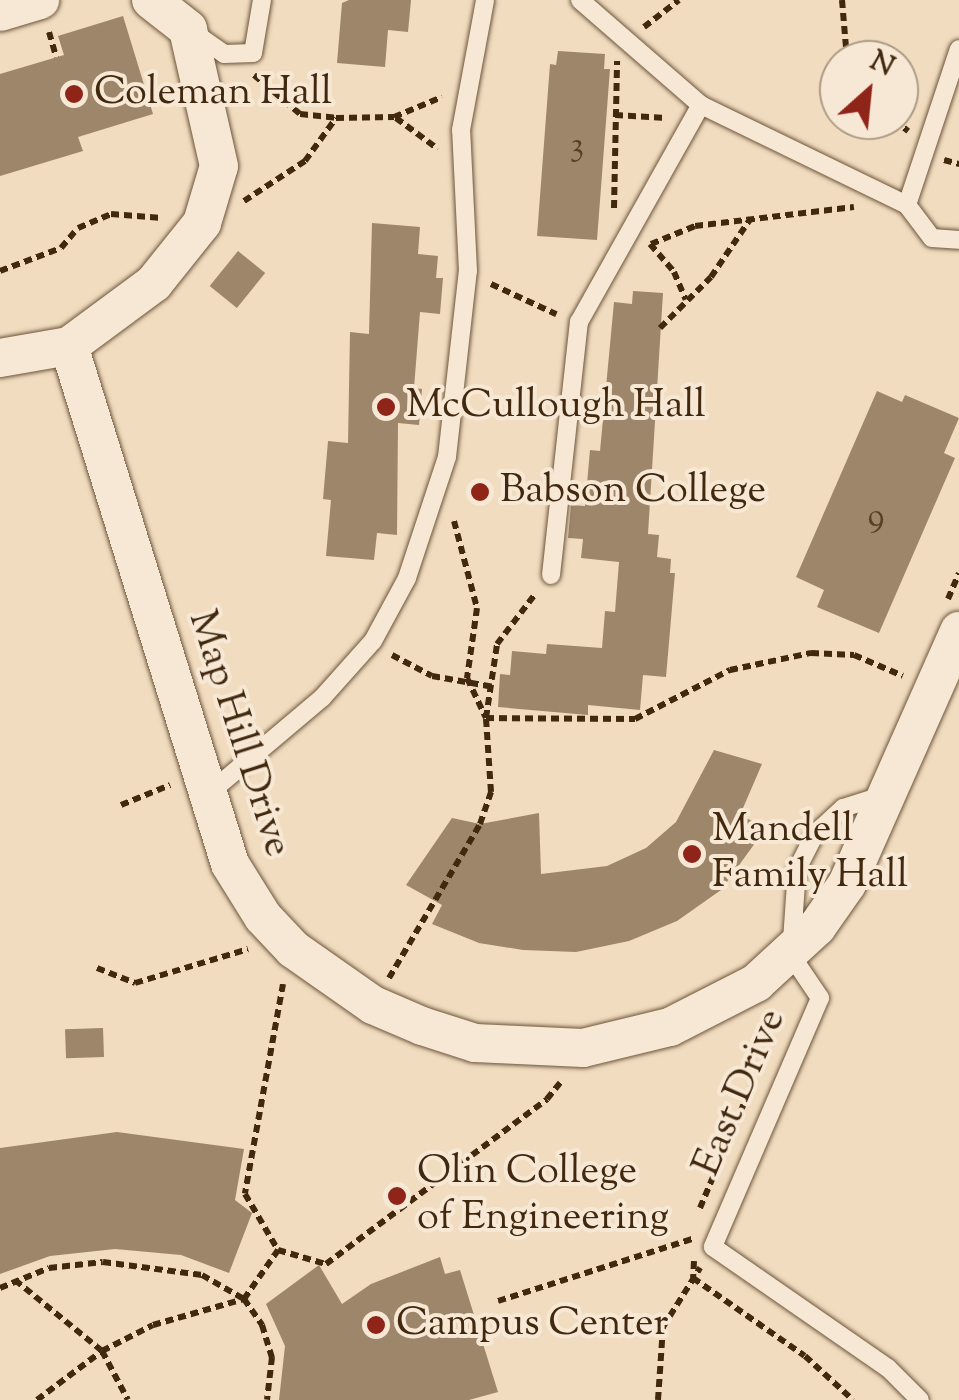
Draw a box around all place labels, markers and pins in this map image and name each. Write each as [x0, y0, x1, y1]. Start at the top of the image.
place label: Coleman Hall [94, 70, 332, 118]
marker: Coleman Hall [63, 83, 85, 105]
place label: McCullough Hall [406, 383, 706, 431]
marker: McCullough Hall [375, 396, 397, 418]
place label: Babson College [500, 468, 766, 516]
marker: Babson College [469, 481, 491, 503]
place label: Mandell Family Hall [712, 807, 908, 901]
marker: Mandell Family Hall [681, 843, 703, 865]
place label: Olin College of Engineering [417, 1149, 669, 1243]
marker: Olin College of Engineering [386, 1185, 408, 1207]
place label: Campus Center [396, 1301, 669, 1349]
marker: Campus Center [365, 1314, 387, 1336]

